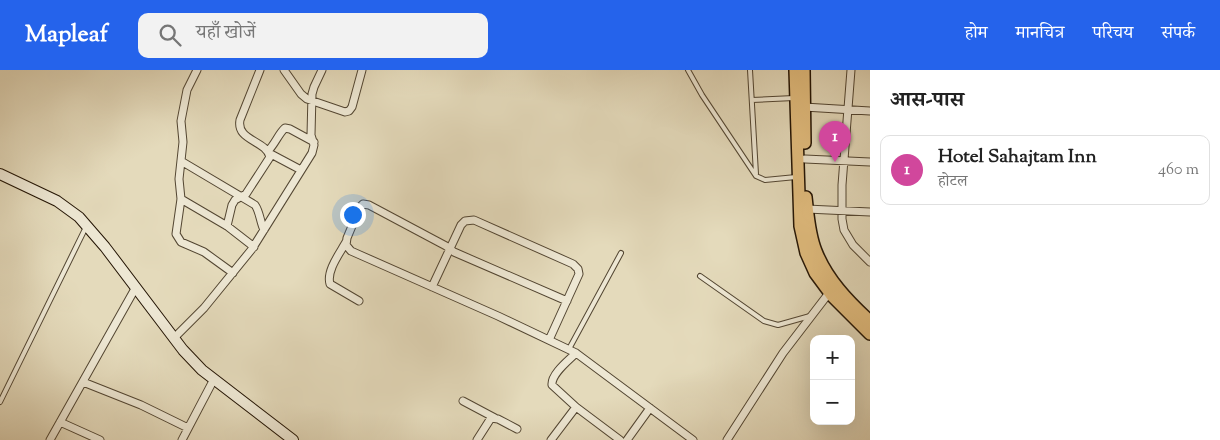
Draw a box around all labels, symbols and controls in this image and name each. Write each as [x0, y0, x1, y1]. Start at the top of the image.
search box [138, 13, 488, 58]
text: Mapleaf [25, 18, 108, 52]
text: यहाँ खोजें [196, 20, 256, 47]
icon: search [156, 21, 184, 49]
text: होम [965, 21, 988, 47]
text: मानचित्र [1016, 21, 1064, 47]
text: परिचय [1092, 21, 1133, 47]
text: संपर्क [1161, 21, 1195, 47]
text: आस-पास [890, 86, 964, 116]
pin: 1 [819, 121, 851, 162]
text: Hotel Sahajtam Inn [938, 144, 1097, 171]
text: 1 [904, 159, 910, 182]
text: 460 m [1158, 159, 1199, 182]
text: होटल [938, 171, 967, 194]
your location [340, 202, 366, 228]
map controls [810, 335, 855, 425]
button: + [810, 335, 855, 380]
button: − [810, 380, 855, 425]

